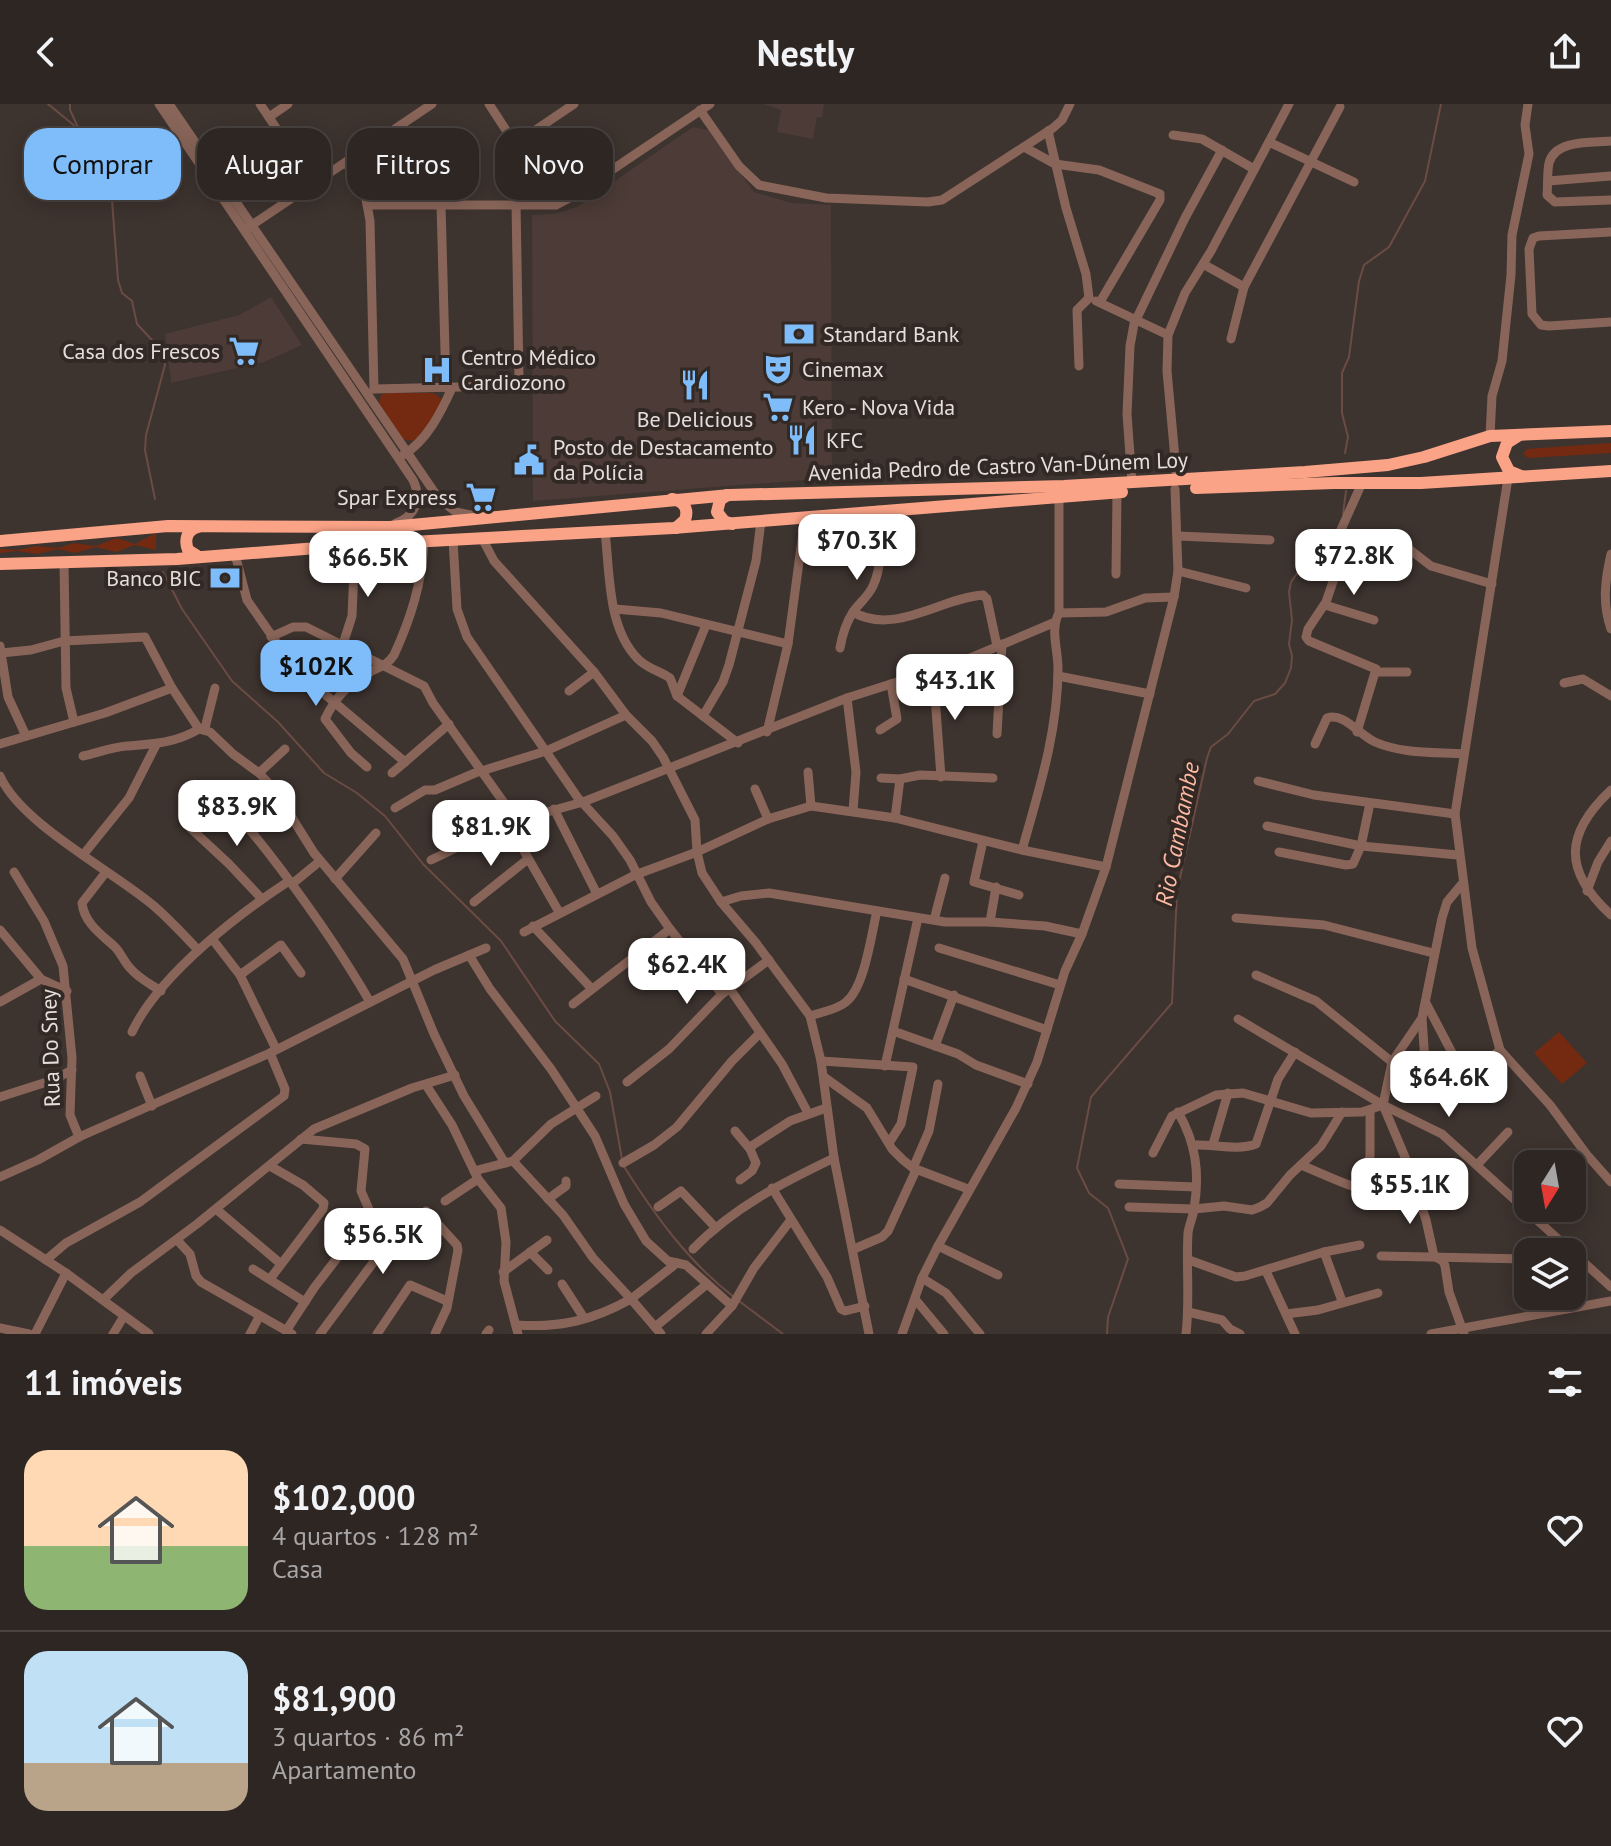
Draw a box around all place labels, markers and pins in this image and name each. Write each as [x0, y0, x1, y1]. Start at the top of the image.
bank icon: Standard Bank [782, 317, 816, 351]
place label: Standard Bank [823, 320, 960, 348]
supermarket icon: Casa dos Frescos [227, 334, 261, 368]
place label: Casa dos Frescos [62, 337, 220, 365]
place label: Centro Médico Cardiozono [461, 343, 596, 396]
theatre icon: Cinemax [761, 352, 795, 386]
hospital icon: Centro Médico Cardiozono [420, 353, 454, 387]
place label: Cinemax [802, 355, 884, 383]
restaurant icon: Be Delicious [678, 368, 712, 402]
supermarket icon: Kero - Nova Vida [761, 390, 795, 424]
place label: Kero - Nova Vida [802, 393, 955, 421]
place label: Be Delicious [637, 405, 753, 433]
restaurant icon: KFC [785, 423, 819, 457]
place label: KFC [826, 426, 863, 454]
place label: Posto de Destacamento da Polícia [553, 433, 773, 486]
public building icon: Posto de Destacamento da Polícia [512, 443, 546, 477]
supermarket icon: Spar Express [464, 480, 498, 514]
place label: Spar Express [337, 483, 457, 511]
pin: $70.3K [792, 514, 922, 582]
pin: $72.8K [1289, 529, 1419, 597]
pin: $66.5K [303, 531, 433, 599]
bank icon: Banco BIC [208, 561, 242, 595]
place label: Banco BIC [106, 564, 201, 592]
pin: $102K [260, 640, 372, 708]
pin: $43.1K [890, 654, 1020, 722]
pin: $83.9K [172, 780, 302, 848]
pin: $81.9K [426, 800, 556, 868]
pin: $62.4K [622, 938, 752, 1006]
pin: $64.6K [1384, 1051, 1514, 1119]
pin: $55.1K [1345, 1158, 1475, 1226]
pin: $56.5K [318, 1208, 448, 1276]

